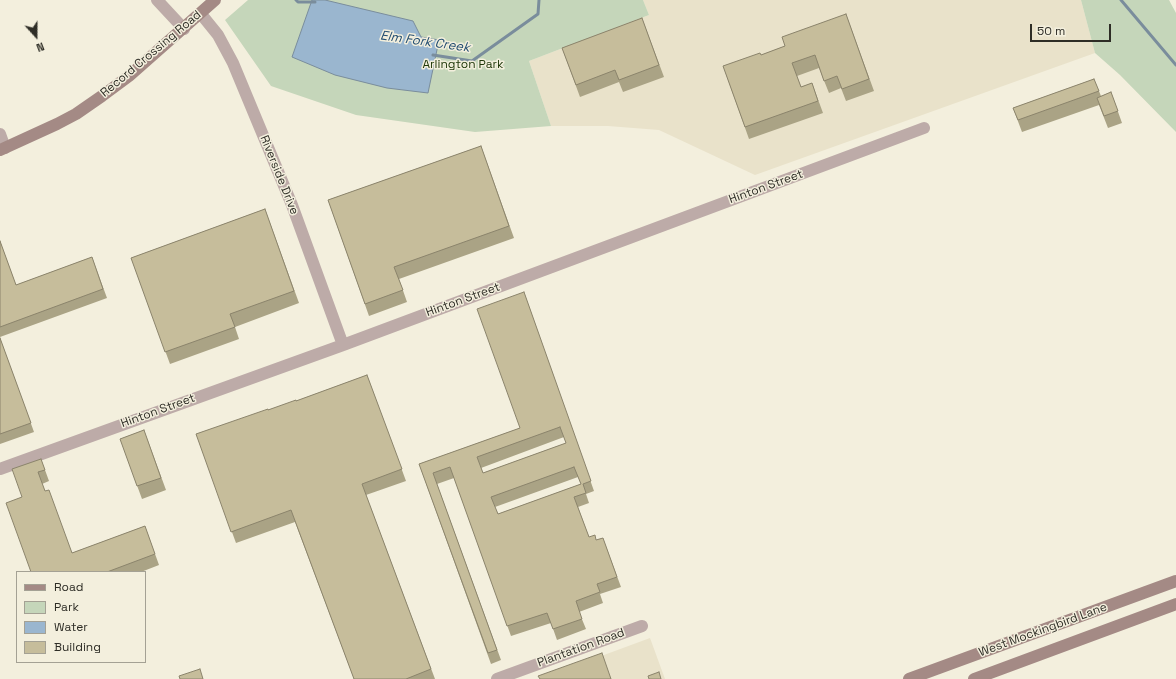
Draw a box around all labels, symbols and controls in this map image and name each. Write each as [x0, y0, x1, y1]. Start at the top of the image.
street label: Record Crossing Road [98, 8, 204, 100]
north arrow [16, 16, 56, 56]
scale bar [1032, 16, 1113, 42]
text: 50 m [1037, 23, 1065, 39]
water label: Elm Fork Creek [379, 28, 471, 56]
text: N [34, 39, 46, 55]
park label: Arlington Park [422, 58, 504, 72]
street label: Riverside Drive [257, 133, 301, 217]
street label: Hinton Street [727, 167, 805, 207]
street label: Hinton Street [424, 280, 502, 320]
street label: Hinton Street [119, 391, 197, 431]
legend [16, 571, 146, 663]
text: Road [54, 579, 83, 595]
text: Park [54, 599, 79, 615]
street label: West Mockingbird Lane [977, 600, 1109, 660]
text: Water [54, 619, 88, 635]
street label: Plantation Road [535, 625, 627, 671]
text: Building [54, 639, 101, 655]

